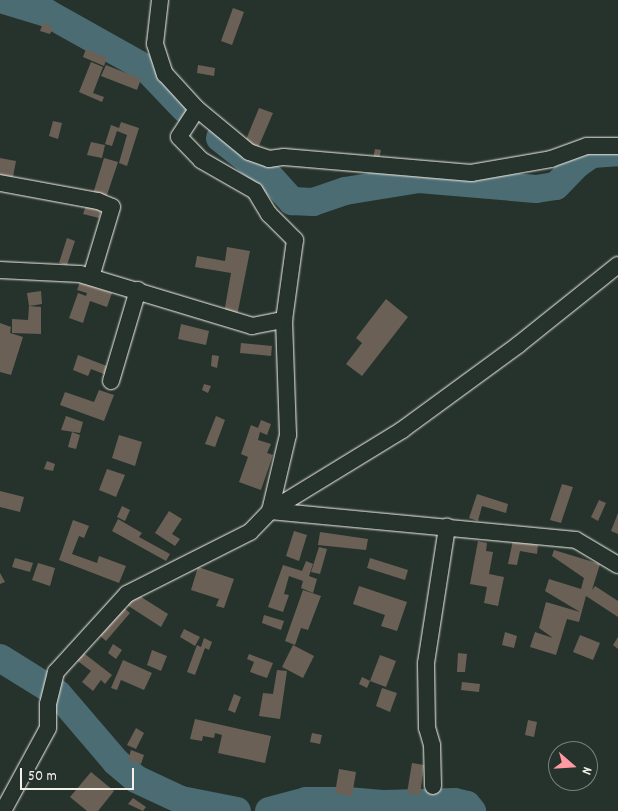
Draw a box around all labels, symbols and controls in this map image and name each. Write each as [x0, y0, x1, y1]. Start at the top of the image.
north arrow [548, 741, 598, 791]
scale bar [22, 758, 136, 790]
text: N [576, 764, 597, 777]
text: 50 m [28, 766, 57, 788]

